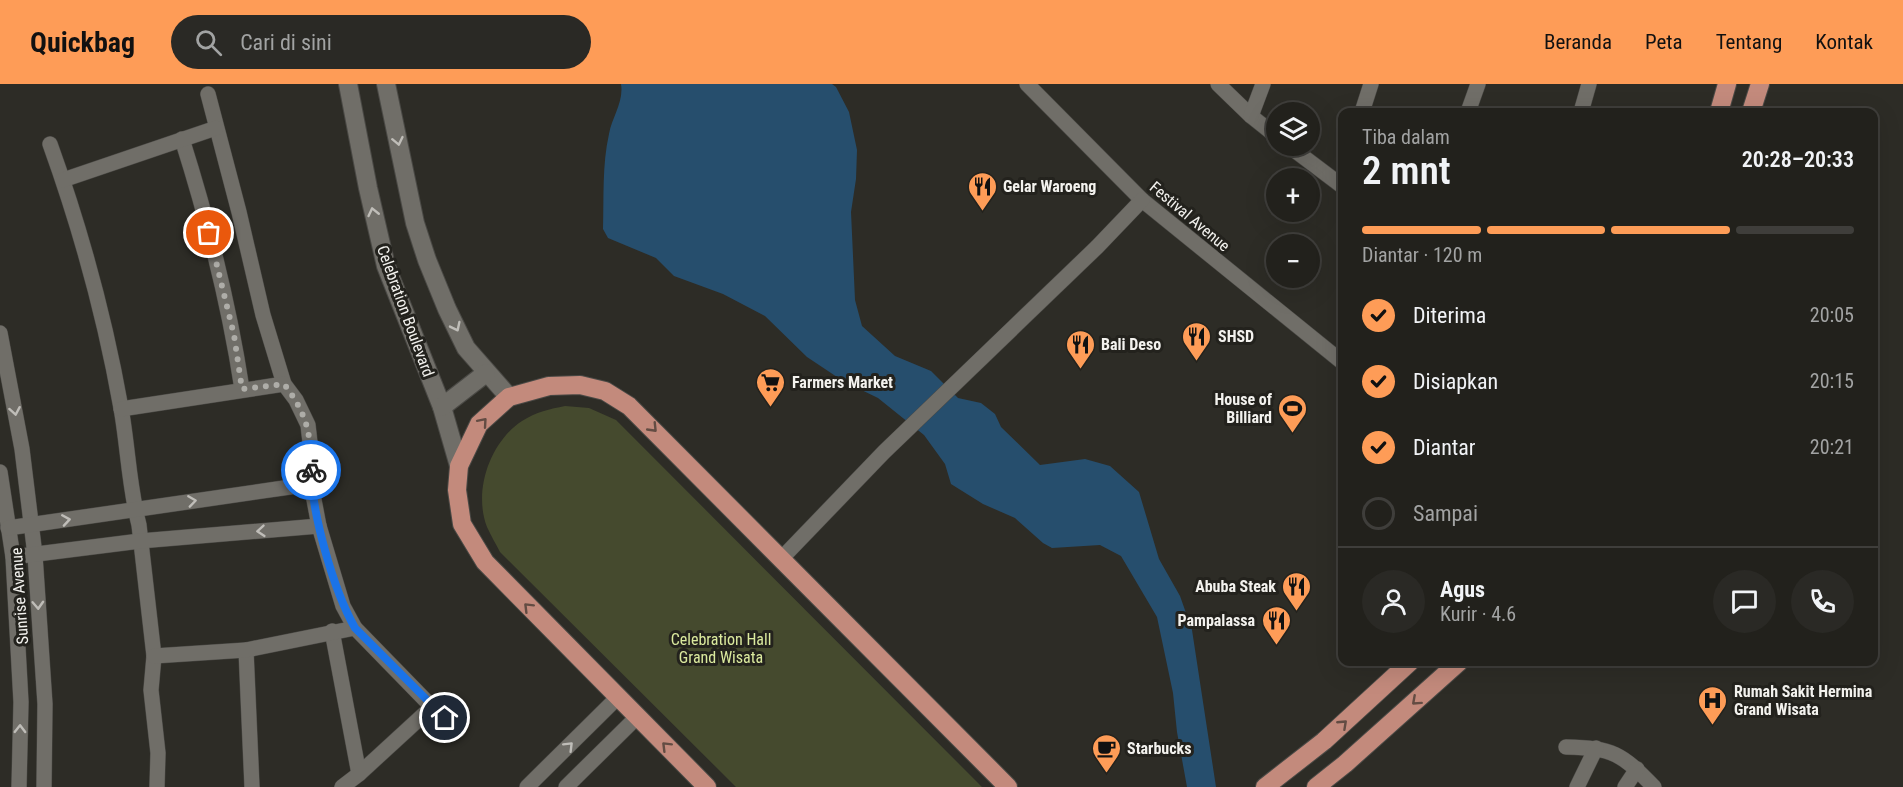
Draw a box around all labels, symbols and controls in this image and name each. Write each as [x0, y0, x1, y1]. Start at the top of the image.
search box [171, 15, 591, 69]
text: Quickbag [30, 26, 135, 59]
icon: search [192, 26, 225, 59]
text: Cari di sini [240, 30, 332, 55]
text: Beranda [1544, 30, 1612, 54]
text: Peta [1645, 30, 1683, 54]
text: Tentang [1716, 30, 1782, 54]
text: Kontak [1815, 30, 1873, 54]
map controls [1266, 102, 1320, 288]
button: layers [1266, 102, 1320, 156]
text: Tiba dalam [1362, 125, 1450, 149]
one-way arrow [391, 136, 404, 146]
text: 20:28–20:33 [1742, 147, 1854, 172]
text: 2 mnt [1362, 148, 1451, 194]
button: + [1266, 168, 1320, 222]
restaurant icon: Gelar Waroeng [966, 170, 998, 212]
place label: Gelar Waroeng [1003, 177, 1096, 196]
street label: Festival Avenue [1146, 177, 1234, 255]
pin [183, 207, 234, 258]
one-way arrow [368, 207, 381, 217]
icon: bag [192, 216, 225, 249]
button: − [1266, 234, 1320, 288]
street label: Celebration Boulevard [373, 243, 438, 379]
text: Diantar · 120 m [1362, 243, 1482, 267]
icon: check [1362, 299, 1395, 332]
text: Diterima [1413, 303, 1486, 328]
text: 20:05 [1810, 303, 1854, 327]
one-way arrow [448, 320, 460, 331]
restaurant icon: SHSD [1181, 320, 1213, 362]
place label: SHSD [1218, 327, 1254, 346]
restaurant icon: Bali Deso [1064, 328, 1096, 370]
place label: Bali Deso [1101, 335, 1161, 354]
icon: check [1362, 365, 1395, 398]
supermarket icon: Farmers Market [755, 366, 787, 408]
text: Disiapkan [1413, 369, 1498, 394]
text: 20:15 [1810, 369, 1854, 393]
place label: Farmers Market [792, 373, 893, 392]
place label: House of Billiard [1215, 390, 1273, 427]
sports icon: House of Billiard [1277, 392, 1309, 434]
one-way arrow [8, 406, 21, 416]
one-way arrow [476, 418, 487, 429]
one-way arrow [645, 420, 656, 431]
icon: check [1362, 431, 1395, 464]
text: Diantar [1413, 435, 1476, 460]
text: 20:21 [1810, 435, 1854, 459]
courier [281, 440, 341, 500]
icon: bike [295, 454, 328, 487]
one-way arrow [188, 495, 197, 507]
text: Sampai [1413, 501, 1478, 526]
one-way arrow [62, 514, 71, 526]
one-way arrow [257, 524, 266, 537]
street label: Sunrise Avenue [7, 547, 32, 645]
restaurant icon: Abuba Steak [1281, 570, 1313, 612]
button: person [1362, 570, 1425, 633]
button: chat [1713, 570, 1776, 633]
button: phone [1791, 570, 1854, 633]
place label: Abuba Steak [1195, 577, 1276, 596]
text: Agus [1440, 577, 1485, 602]
one-way arrow [32, 600, 45, 609]
text: Kurir · 4.6 [1440, 602, 1516, 626]
one-way arrow [525, 603, 535, 614]
restaurant icon: Pampalassa [1260, 604, 1292, 646]
place label: Pampalassa [1177, 611, 1255, 630]
park label: Celebration Hall Grand Wisata [671, 630, 771, 667]
place label: Rumah Sakit Hermina Grand Wisata [1734, 682, 1873, 719]
hospital icon: Rumah Sakit Hermina Grand Wisata [1697, 684, 1729, 726]
pin [419, 692, 470, 743]
one-way arrow [1412, 694, 1422, 705]
icon: home [428, 701, 461, 734]
one-way arrow [1336, 720, 1347, 731]
one-way arrow [14, 724, 26, 733]
cafe icon: Starbucks [1090, 732, 1122, 774]
place label: Starbucks [1127, 739, 1191, 758]
one-way arrow [561, 742, 572, 753]
one-way arrow [662, 742, 673, 753]

